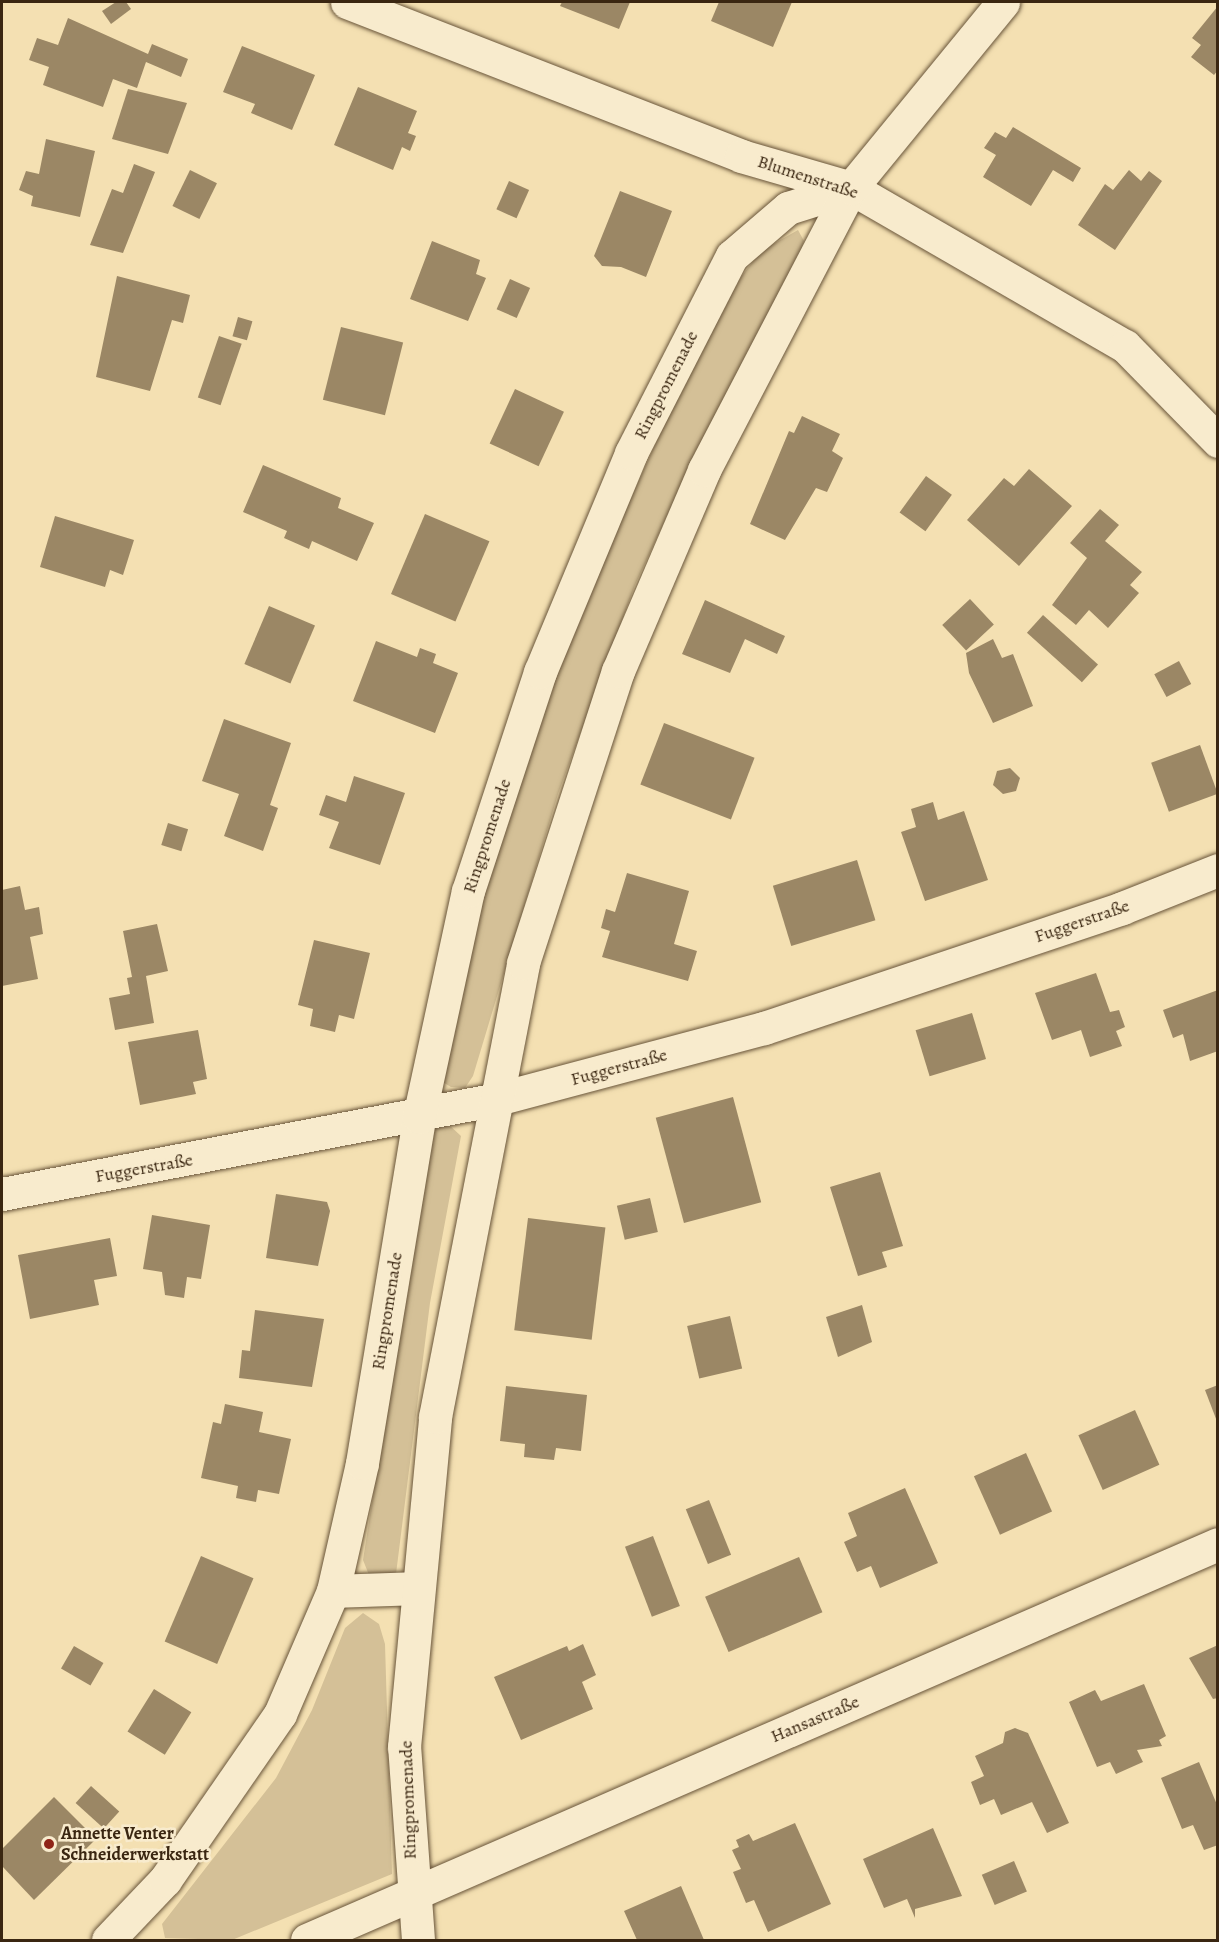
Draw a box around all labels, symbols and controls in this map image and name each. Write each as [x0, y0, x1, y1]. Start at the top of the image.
street label: Blumenstraße [755, 151, 861, 203]
street label: Ringpromenade [629, 327, 703, 443]
street label: Ringpromenade [458, 776, 516, 896]
street label: Fuggerstraße [1032, 895, 1132, 947]
street label: Fuggerstraße [568, 1044, 670, 1090]
street label: Fuggerstraße [93, 1149, 195, 1187]
street label: Ringpromenade [367, 1251, 407, 1371]
street label: Hansastraße [767, 1691, 863, 1747]
street label: Ringpromenade [395, 1740, 421, 1860]
place label: Annette Venter Schneiderwerkstatt [61, 1823, 209, 1866]
marker: Annette Venter Schneiderwerkstatt [42, 1837, 56, 1851]

